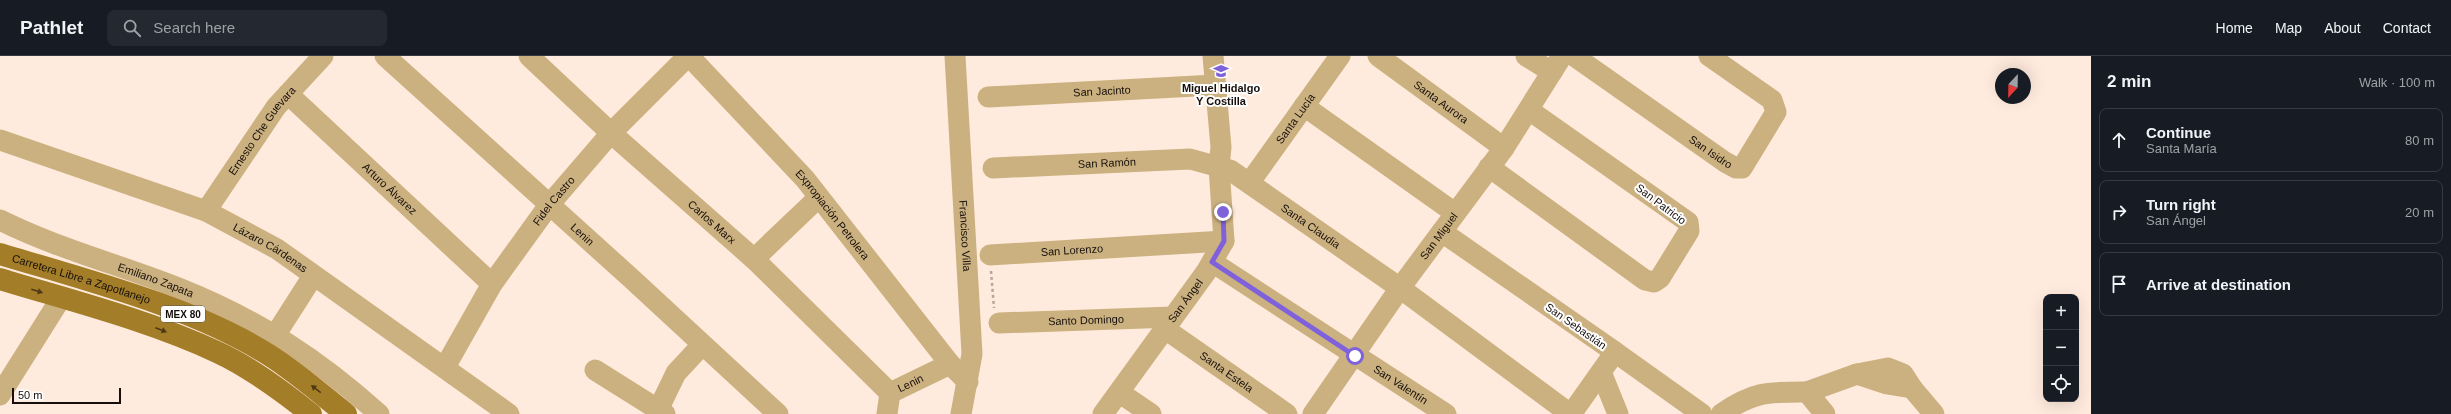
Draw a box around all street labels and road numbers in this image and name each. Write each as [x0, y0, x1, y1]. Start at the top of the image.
street label: Santa Aurora [1411, 78, 1471, 126]
street label: Ernesto Che Guevara [226, 83, 299, 177]
street label: San Jacinto [1073, 83, 1131, 98]
street label: Santa Lucía [1273, 90, 1318, 146]
street label: San Isidro [1687, 133, 1734, 171]
street label: San Ramón [1078, 155, 1136, 170]
street label: Arturo Álvarez [360, 161, 419, 217]
street label: Expropiación Petrolera [793, 167, 872, 263]
street label: Fidel Castro [530, 174, 577, 228]
street label: San Patricio [1634, 181, 1688, 227]
street label: Carlos Marx [686, 198, 739, 246]
street label: Francisco Villa [957, 200, 973, 273]
street label: Santa Claudia [1279, 201, 1343, 251]
street label: San Miguel [1417, 210, 1460, 262]
street label: Lázaro Cárdenas [231, 221, 310, 275]
street label: Lenin [568, 221, 596, 248]
street label: San Lorenzo [1040, 242, 1103, 258]
street label: Carretera Libre a Zapotlanejo [11, 252, 152, 306]
street label: Emiliano Zapata [116, 261, 196, 300]
street label: San Ángel [1165, 277, 1205, 325]
street label: San Sebastián [1543, 301, 1609, 351]
road number: MEX 80 [161, 306, 205, 322]
street label: Santo Domingo [1048, 313, 1124, 327]
street label: Santa Estela [1197, 349, 1256, 395]
street label: San Valentín [1371, 363, 1430, 407]
street label: Lenin [896, 372, 925, 394]

